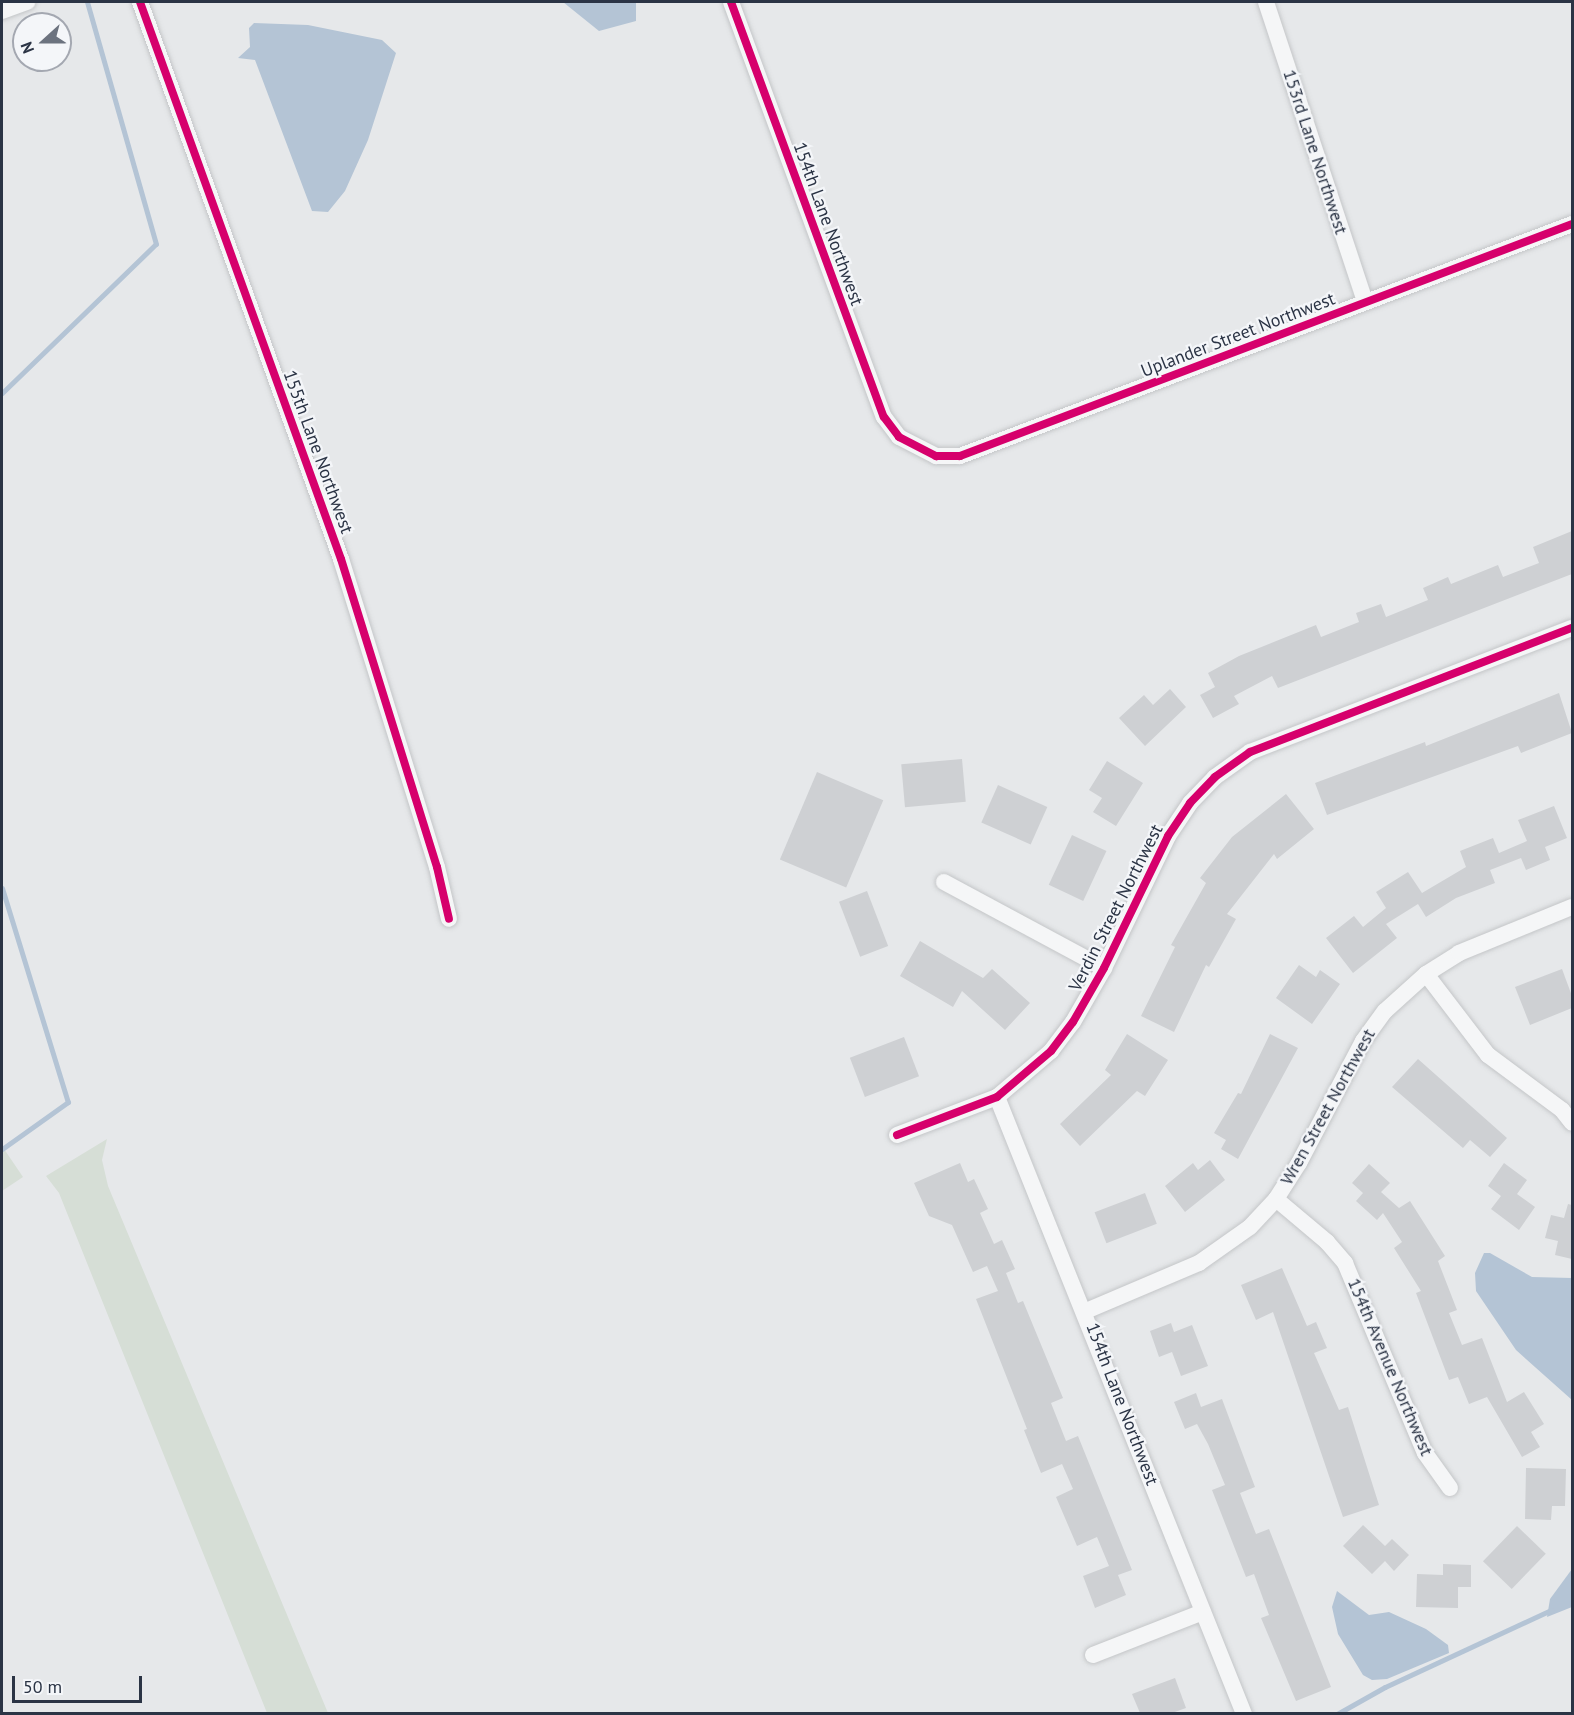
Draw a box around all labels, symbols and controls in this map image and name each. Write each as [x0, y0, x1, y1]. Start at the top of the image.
north arrow [12, 12, 72, 72]
text: N [16, 39, 38, 56]
street label: 153rd Lane Northwest [1278, 67, 1352, 237]
street label: 154th Lane Northwest [788, 139, 868, 309]
street label: Uplander Street Northwest [1138, 288, 1338, 382]
street label: 155th Lane Northwest [278, 367, 358, 537]
street label: Verdin Street Northwest [1064, 821, 1168, 995]
street label: Wren Street Northwest [1276, 1025, 1380, 1189]
street label: 154th Avenue Northwest [1343, 1275, 1437, 1459]
street label: 154th Lane Northwest [1081, 1320, 1163, 1488]
scale bar [15, 1664, 146, 1702]
text: 50 m [23, 1675, 62, 1698]

